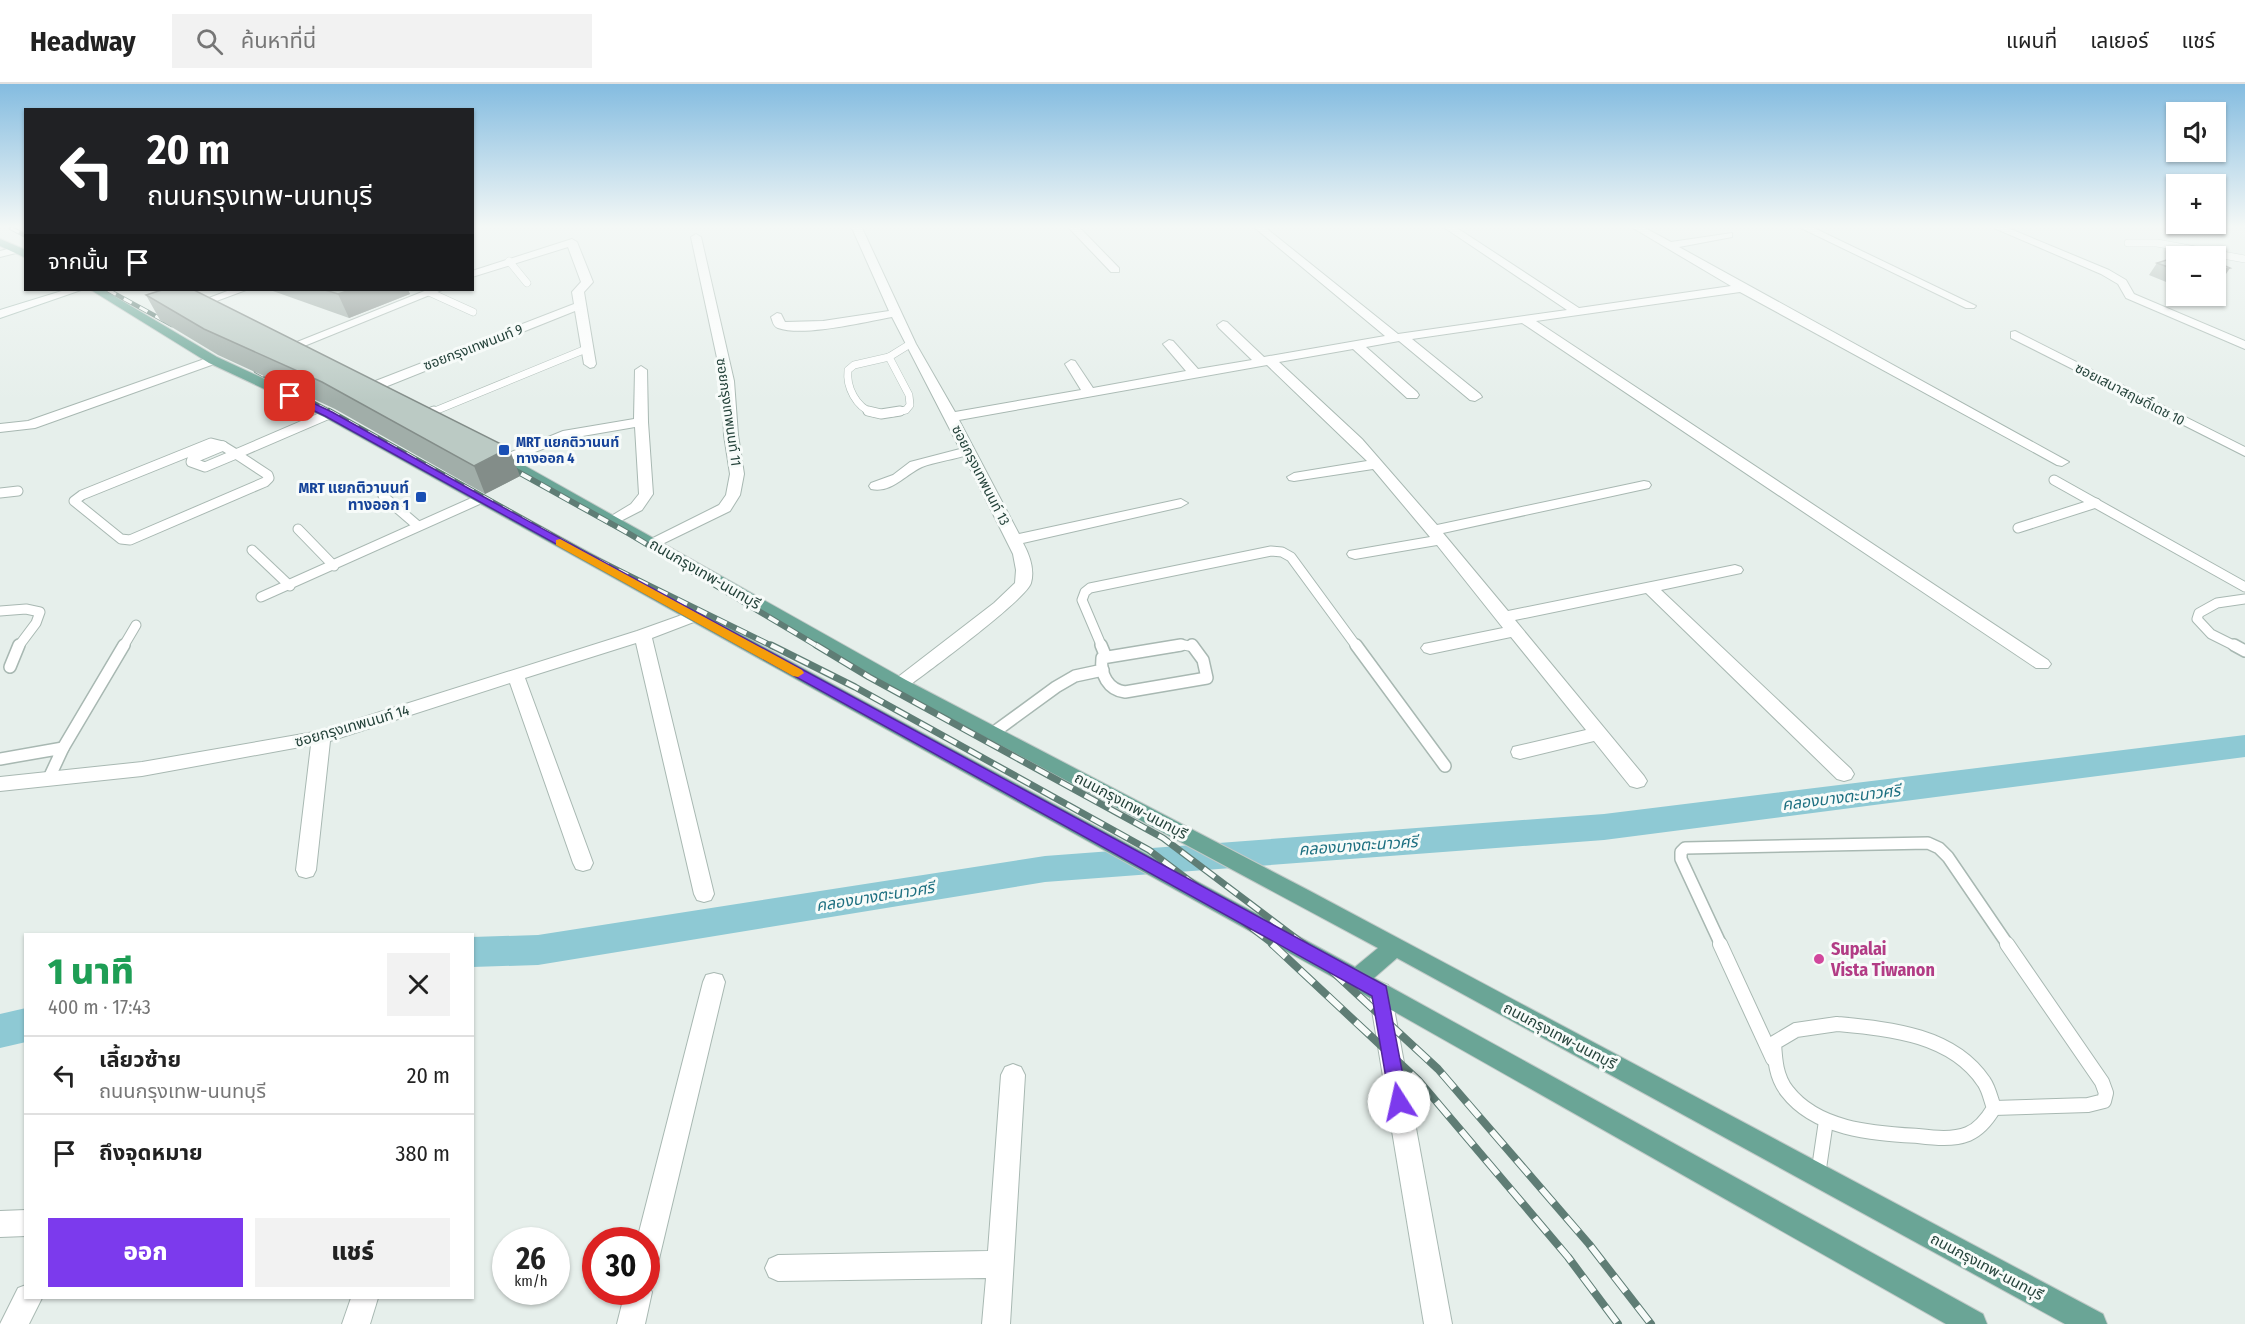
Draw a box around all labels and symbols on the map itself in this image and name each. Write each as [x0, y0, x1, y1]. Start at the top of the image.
street label: ซอยกรุงเทพนนท์ 9 [421, 321, 525, 374]
street label: ซอยกรุงเทพนนท์ 11 [713, 357, 745, 467]
street label: ซอยเสนาสฤษดิ์เดช 10 [2072, 359, 2188, 429]
pin [264, 370, 315, 421]
street label: ซอยกรุงเทพนนท์ 13 [948, 422, 1013, 528]
place label: MRT แยกติวานนท์ ทางออก 4 [516, 434, 619, 467]
marker: MRT แยกติวานนท์ ทางออก 4 [497, 443, 511, 457]
place label: MRT แยกติวานนท์ ทางออก 1 [298, 479, 409, 514]
marker: MRT แยกติวานนท์ ทางออก 1 [414, 490, 428, 504]
street label: ถนนกรุงเทพ-นนทบุรี [646, 535, 764, 613]
street label: ซอยกรุงเทพนนท์ 14 [293, 701, 411, 751]
street label: ถนนกรุงเทพ-นนทบุรี [1071, 769, 1191, 843]
water label: คลองบางตะนาวศรี [1781, 780, 1904, 814]
water label: คลองบางตะนาวศรี [1298, 832, 1421, 859]
water label: คลองบางตะนาวศรี [815, 877, 938, 915]
place label: Supalai Vista Tiwanon [1830, 938, 1935, 981]
marker: Supalai Vista Tiwanon [1812, 952, 1826, 966]
street label: ถนนกรุงเทพ-นนทบุรี [1500, 999, 1620, 1073]
position arrow [1367, 1070, 1431, 1134]
speed limit sign: 30 [582, 1227, 660, 1305]
street label: ถนนกรุงเทพ-นนทบุรี [1927, 1230, 2047, 1304]

